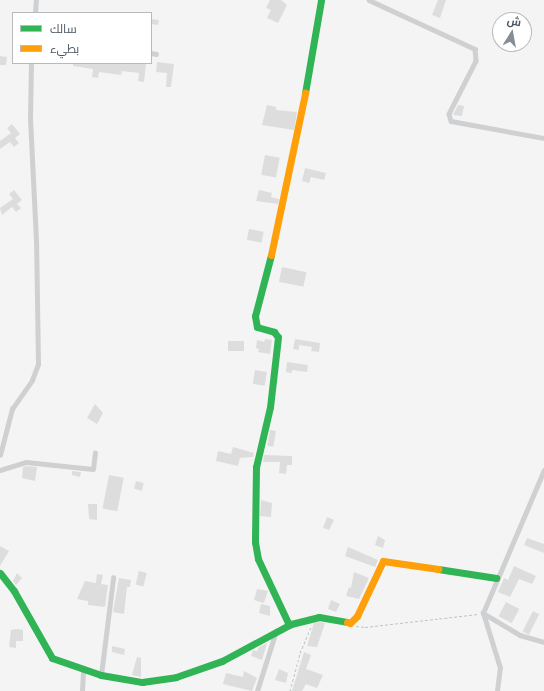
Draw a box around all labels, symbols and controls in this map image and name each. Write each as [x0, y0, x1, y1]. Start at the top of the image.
legend [12, 12, 152, 64]
north arrow [492, 12, 532, 52]
text: ش [506, 12, 523, 29]
text: سالك [50, 20, 77, 37]
text: بطيء [50, 40, 79, 57]

